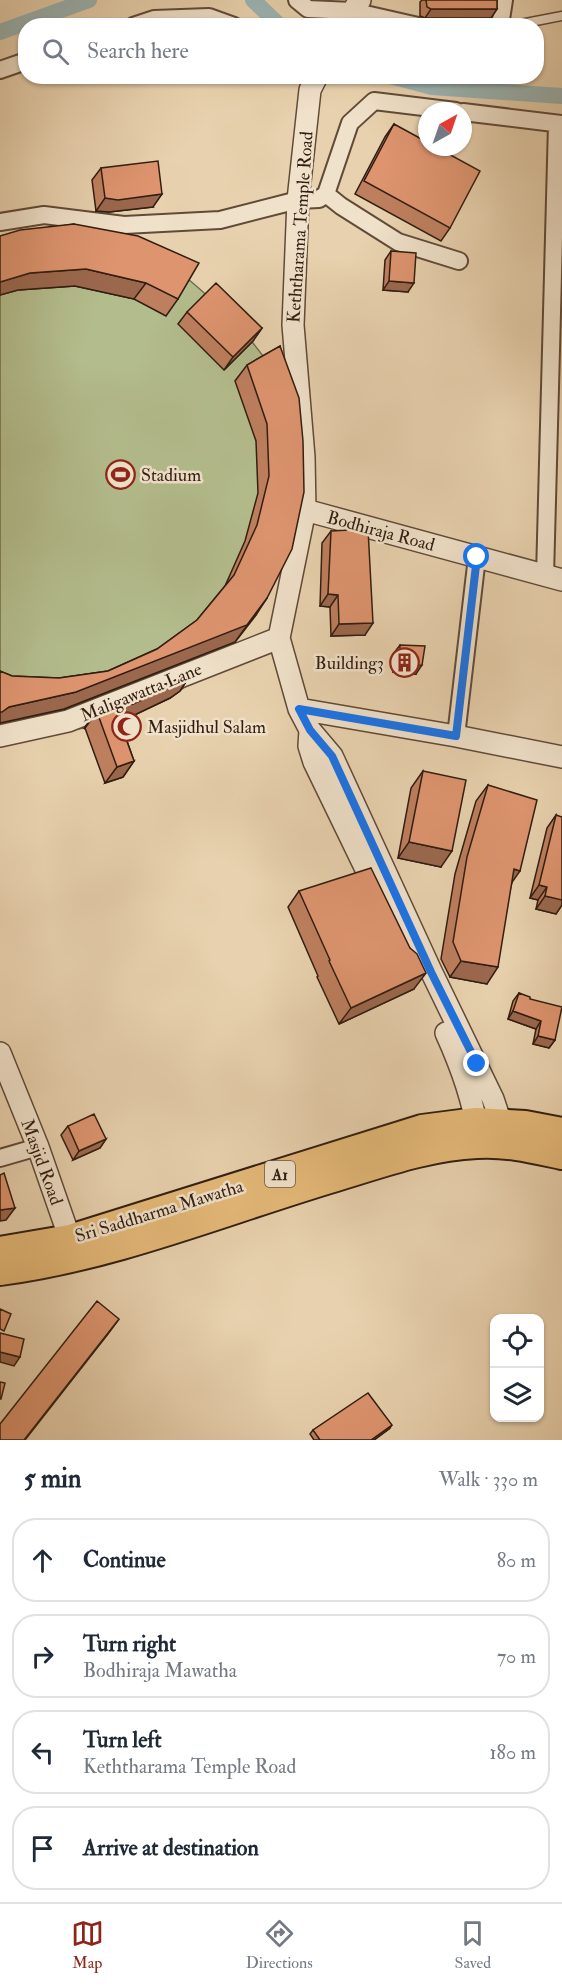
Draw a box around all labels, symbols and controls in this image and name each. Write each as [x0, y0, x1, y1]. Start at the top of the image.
search box [18, 18, 544, 84]
icon: search [39, 35, 72, 68]
text: Search here [87, 37, 189, 65]
north arrow [418, 102, 472, 156]
street label: Keththarama Temple Road [282, 130, 319, 324]
sports icon: Stadium [104, 459, 136, 491]
place label: Stadium [141, 464, 201, 487]
street label: Bodhiraja Road [324, 506, 437, 557]
route start [463, 543, 489, 569]
building icon: Building3 [389, 647, 421, 679]
place label: Building3 [315, 652, 384, 675]
street label: Maligawatta Lane [77, 658, 206, 727]
mosque icon: Masjidhul Salam [110, 711, 142, 743]
place label: Masjidhul Salam [147, 716, 266, 739]
route end [463, 1050, 489, 1076]
street label: Masjid Road [15, 1116, 68, 1209]
road number: A1 [265, 1161, 295, 1187]
street label: Sri Saddharma Mawatha [72, 1175, 247, 1248]
map controls [490, 1314, 544, 1422]
button: locate [490, 1314, 544, 1368]
button: layers [490, 1368, 544, 1422]
text: 5 min [24, 1463, 81, 1495]
text: Walk · 330 m [439, 1467, 538, 1492]
icon: ahead [26, 1544, 59, 1577]
text: Continue [83, 1546, 166, 1574]
text: 80 m [497, 1548, 536, 1573]
text: Turn right [83, 1630, 176, 1658]
icon: right [26, 1640, 59, 1673]
text: 70 m [497, 1644, 536, 1669]
text: Bodhiraja Mawatha [83, 1658, 237, 1683]
text: Turn left [83, 1726, 162, 1754]
icon: left [26, 1736, 59, 1769]
text: 180 m [489, 1740, 536, 1765]
text: Keththarama Temple Road [83, 1754, 296, 1779]
icon: arrive [26, 1832, 59, 1865]
text: Arrive at destination [83, 1834, 259, 1862]
tab: Map [71, 1917, 104, 1973]
tab: Directions [246, 1917, 313, 1973]
tab: Saved [455, 1917, 491, 1973]

